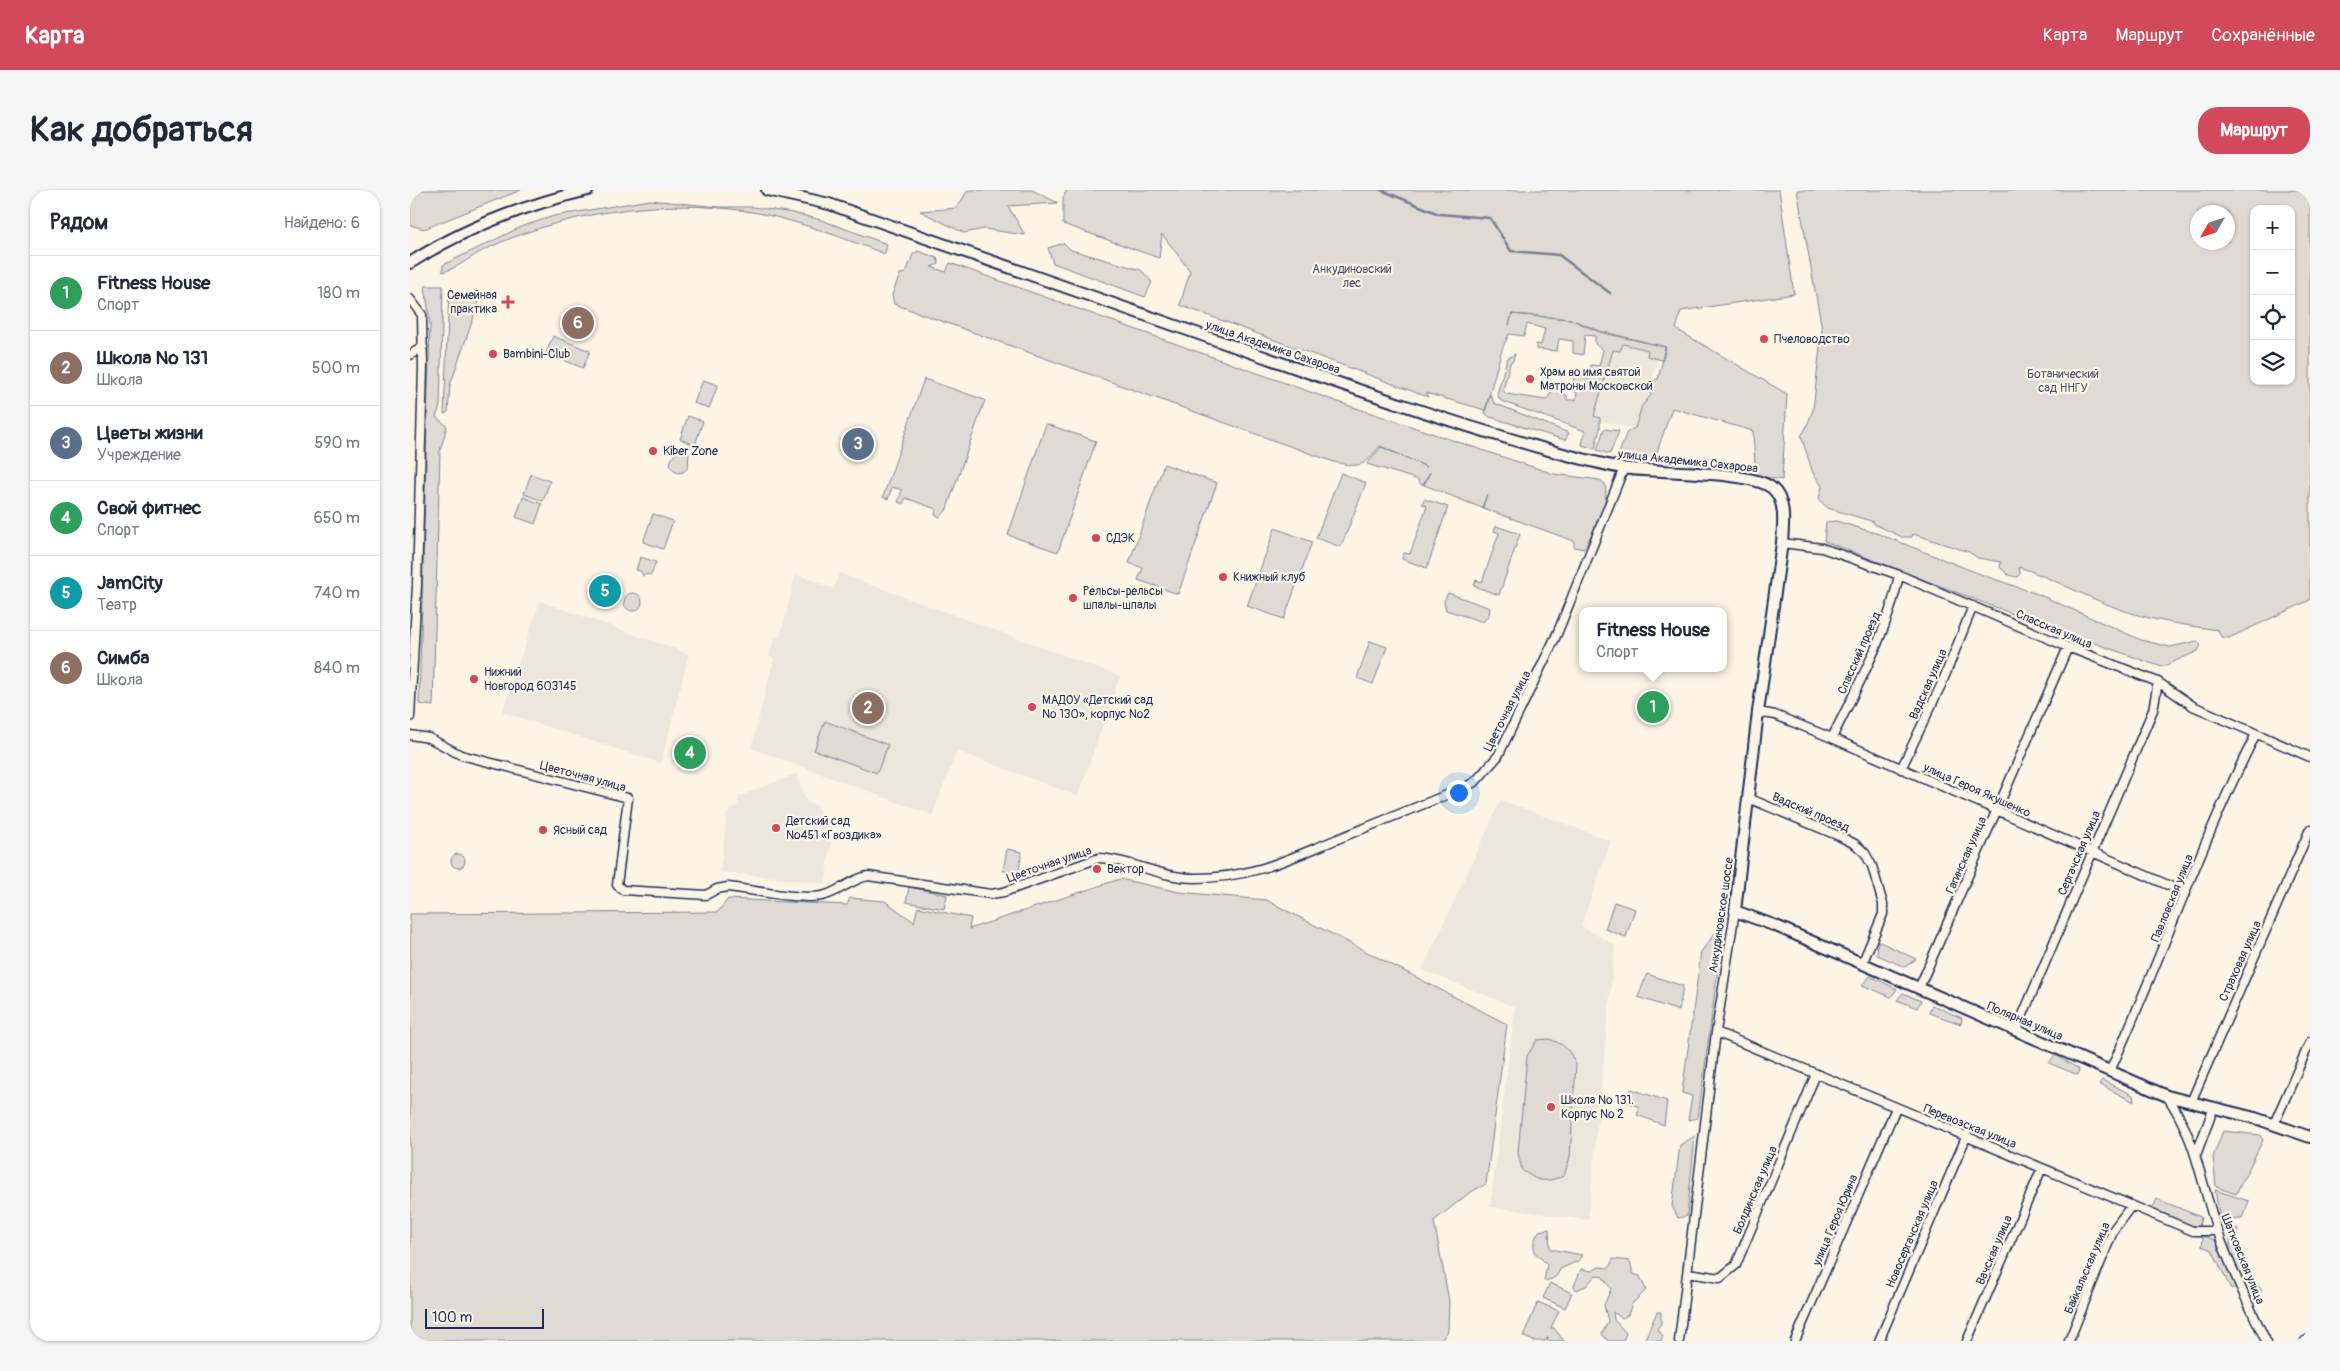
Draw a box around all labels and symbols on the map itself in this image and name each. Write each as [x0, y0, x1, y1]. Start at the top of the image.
north arrow [2190, 205, 2235, 250]
park label: Анкудиновский лес [1312, 262, 1392, 291]
place label: Семейная практика [447, 288, 497, 317]
marker: Семейная практика [501, 295, 515, 309]
pin: 6 [562, 304, 594, 342]
street label: улица Академика Сахарова [1203, 317, 1342, 378]
place label: Пчеловодство [1774, 332, 1850, 347]
marker: Пчеловодство [1758, 333, 1770, 345]
place label: Bambini-Club [503, 347, 570, 362]
marker: Bambini-Club [487, 348, 499, 360]
place label: Храм во имя святой Матроны Московской [1540, 365, 1653, 394]
park label: Ботанический сад ННГУ [2027, 367, 2099, 396]
marker: Храм во имя святой Матроны Московской [1524, 373, 1536, 385]
pin: 3 [842, 425, 874, 463]
place label: Kiber Zone [663, 444, 718, 459]
marker: Kiber Zone [647, 445, 659, 457]
street label: улица Академика Сахарова [1616, 447, 1759, 476]
place label: СДЭК [1106, 531, 1135, 546]
marker: СДЭК [1090, 532, 1102, 544]
place label: Книжный клуб [1233, 570, 1306, 585]
marker: Книжный клуб [1217, 571, 1229, 583]
pin: 5 [589, 572, 621, 610]
place label: Рельсы-рельсы шпалы-шпалы [1083, 584, 1163, 613]
marker: Рельсы-рельсы шпалы-шпалы [1067, 592, 1079, 604]
street label: Спасская улица [2014, 607, 2094, 652]
street label: Спасский проезд [1835, 609, 1885, 697]
street label: Вадская улица [1906, 646, 1951, 722]
place label: Нижний Новгород 603145 [484, 665, 576, 694]
street label: Цветочная улица [1481, 668, 1534, 754]
marker: Нижний Новгород 603145 [468, 673, 480, 685]
pin: 1 [1637, 688, 1669, 726]
pin: 2 [852, 689, 884, 727]
place label: МАДОУ «Детский сад № 130», корпус №2 [1042, 693, 1154, 722]
marker: МАДОУ «Детский сад № 130», корпус №2 [1026, 701, 1038, 713]
pin: 4 [674, 734, 706, 772]
street label: Цветочная улица [538, 758, 628, 795]
street label: улица Героя Якушенко [1920, 760, 2033, 821]
your location [1446, 780, 1472, 806]
street label: Вадский проезд [1770, 789, 1853, 836]
street label: Сергачская улица [2055, 808, 2104, 898]
place label: Детский сад №451 «Гвоздика» [785, 814, 882, 843]
street label: Гагинская улица [1943, 814, 1990, 896]
marker: Детский сад №451 «Гвоздика» [770, 822, 782, 834]
place label: Ясный сад [553, 823, 608, 838]
marker: Ясный сад [537, 824, 549, 836]
street label: Цветочная улица [1005, 843, 1094, 886]
street label: Павловская улица [2148, 852, 2197, 944]
street label: Анкудиновское шоссе [1706, 856, 1737, 974]
place label: Вектор [1107, 862, 1144, 877]
marker: Вектор [1091, 863, 1103, 875]
street label: Страховая улица [2216, 918, 2265, 1004]
street label: Полярная улица [1985, 999, 2065, 1044]
place label: Школа № 131. Корпус № 2 [1561, 1093, 1634, 1122]
marker: Школа № 131. Корпус № 2 [1545, 1101, 1557, 1113]
street label: Перевозская улица [1921, 1101, 2019, 1152]
street label: Болдинская улица [1730, 1143, 1781, 1237]
street label: улица Героя Юрина [1809, 1172, 1862, 1269]
street label: Новосергачская улица [1883, 1178, 1942, 1290]
street label: Шатковская улица [2218, 1212, 2268, 1307]
street label: Вачская улица [1973, 1213, 2016, 1287]
street label: Байкальская улица [2061, 1220, 2114, 1316]
scale bar [425, 1306, 544, 1329]

